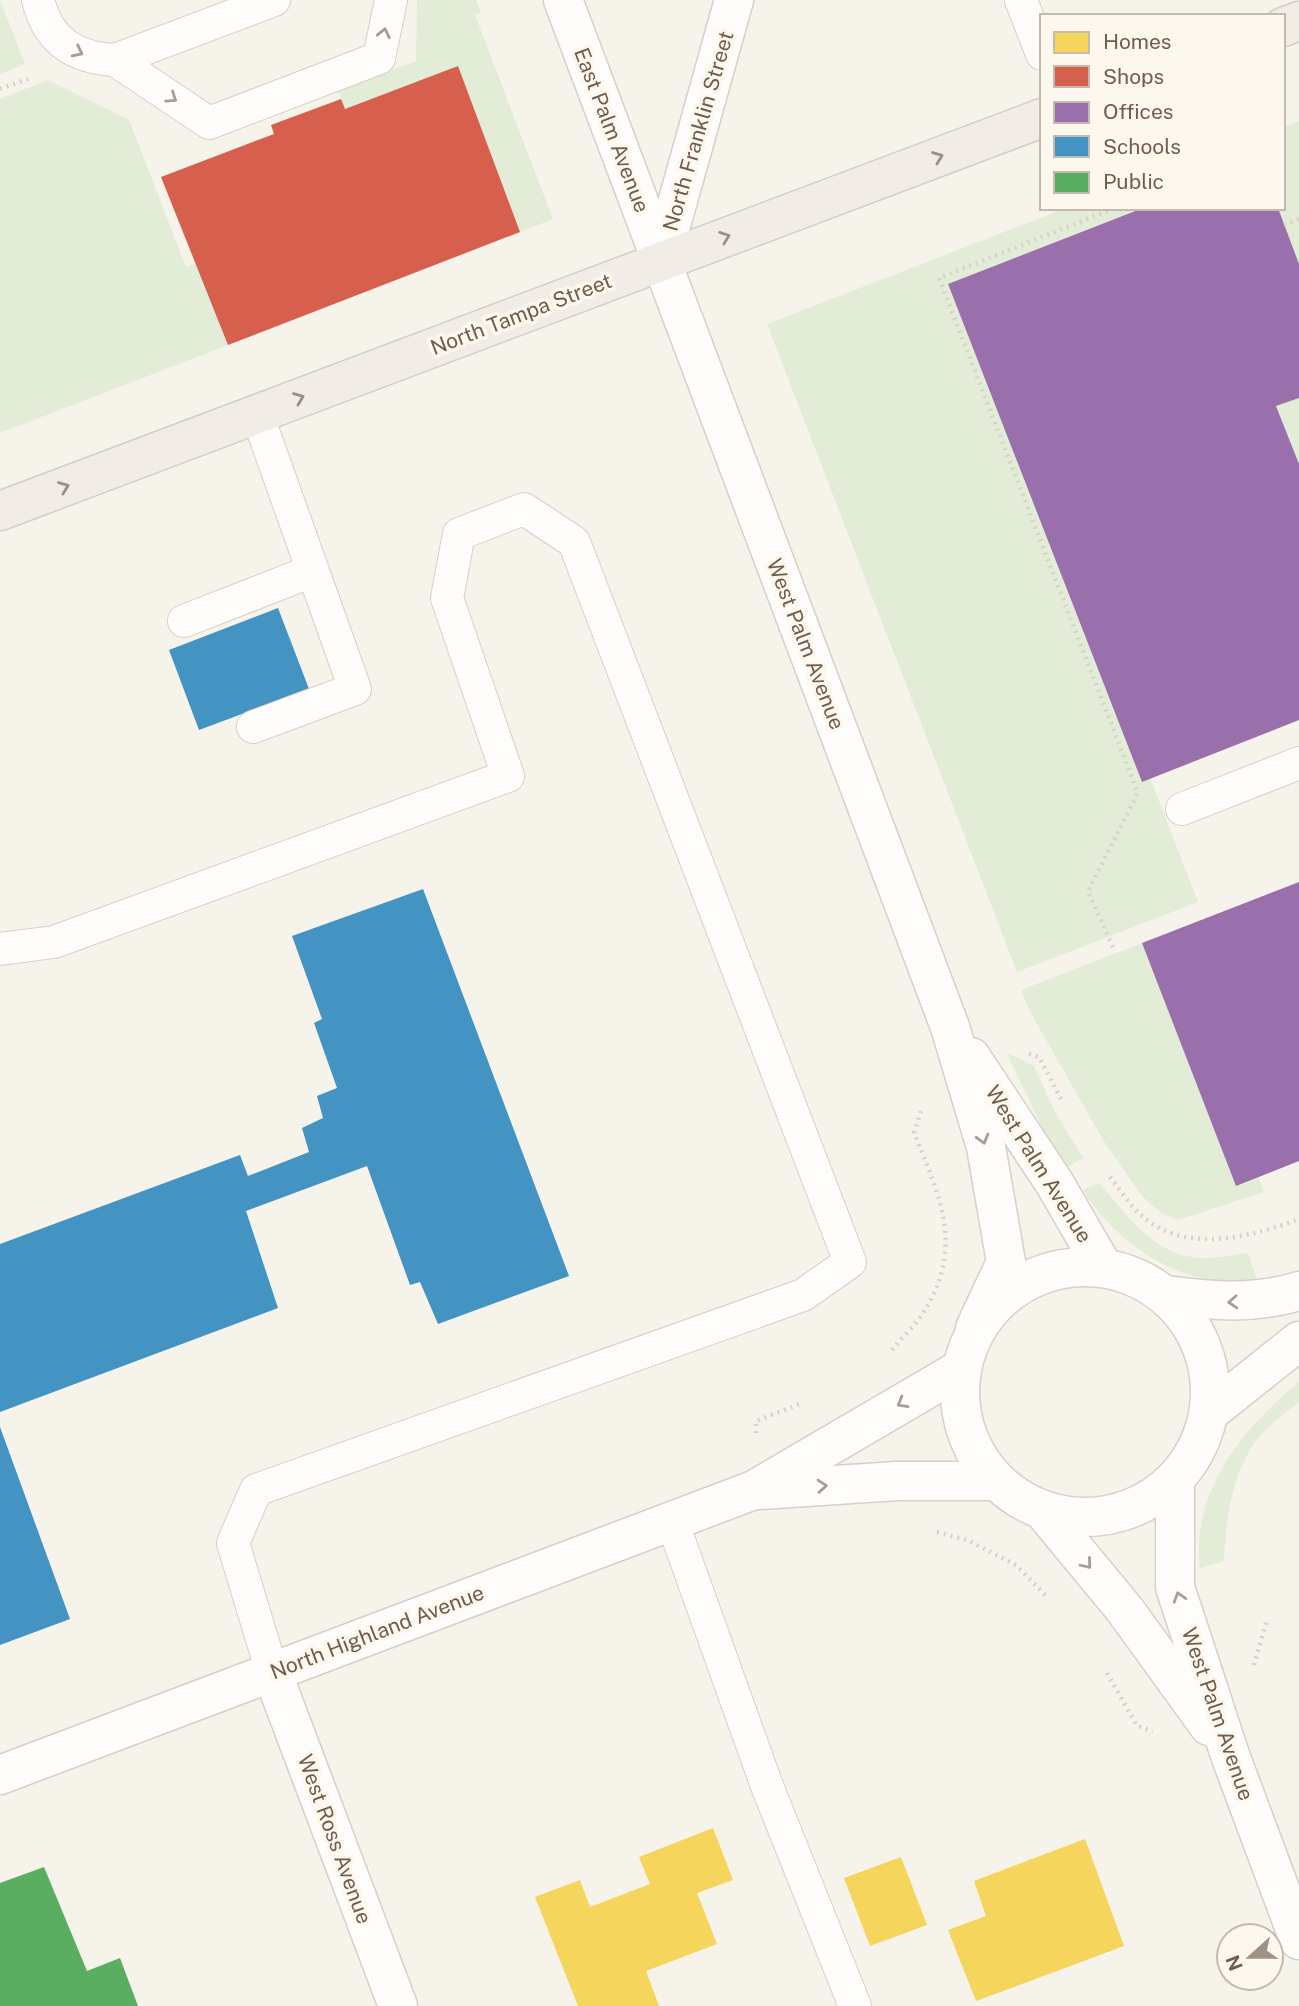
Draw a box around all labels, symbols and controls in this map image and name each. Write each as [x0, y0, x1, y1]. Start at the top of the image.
legend [1040, 14, 1285, 210]
one-way arrow [376, 27, 391, 39]
street label: North Franklin Street [657, 28, 739, 234]
text: Homes [1103, 29, 1171, 54]
one-way arrow [71, 43, 83, 57]
street label: East Palm Avenue [569, 44, 655, 216]
text: Shops [1103, 64, 1164, 89]
one-way arrow [164, 90, 177, 102]
text: Offices [1103, 99, 1173, 124]
text: Schools [1103, 134, 1181, 159]
one-way arrow [931, 151, 943, 165]
text: Public [1103, 169, 1164, 194]
one-way arrow [719, 232, 731, 246]
street label: North Tampa Street [427, 268, 615, 360]
one-way arrow [293, 392, 305, 406]
one-way arrow [57, 481, 69, 495]
street label: West Palm Avenue [762, 555, 850, 733]
street label: West Palm Avenue [980, 1081, 1098, 1247]
one-way arrow [975, 1133, 989, 1145]
one-way arrow [1227, 1294, 1238, 1309]
one-way arrow [896, 1395, 909, 1408]
one-way arrow [817, 1479, 828, 1494]
one-way arrow [1079, 1557, 1092, 1569]
street label: North Highland Avenue [267, 1580, 487, 1684]
one-way arrow [1172, 1591, 1187, 1603]
street label: West Palm Avenue [1177, 1624, 1259, 1804]
street label: West Ross Avenue [293, 1751, 377, 1927]
north arrow [1215, 1922, 1285, 1992]
text: N [1221, 1952, 1247, 1974]

